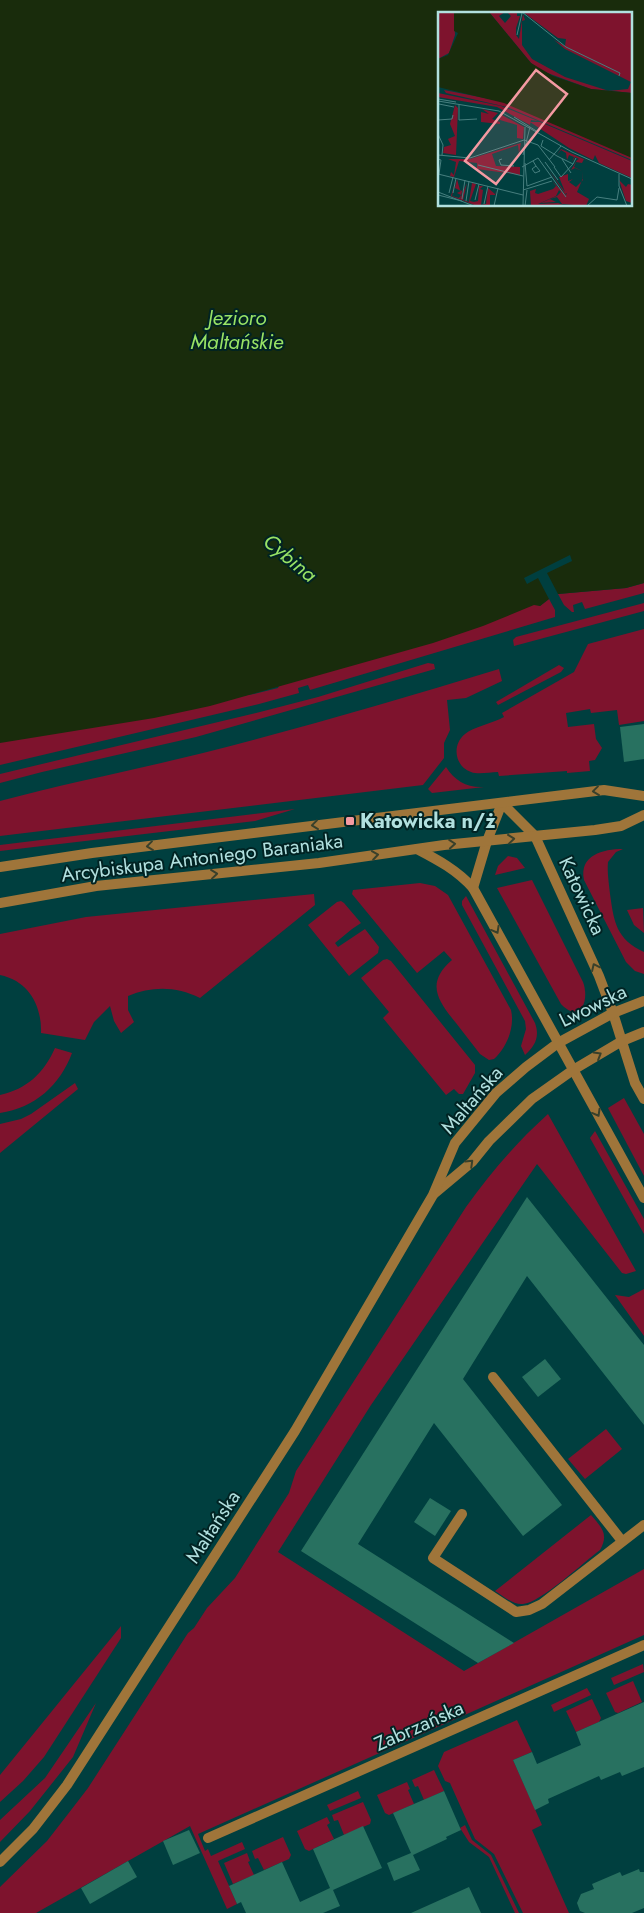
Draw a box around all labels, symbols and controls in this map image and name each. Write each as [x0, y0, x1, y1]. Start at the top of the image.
inset map [438, 12, 632, 206]
water label: Jezioro Maltańskie [191, 303, 284, 357]
water label: Cybina [257, 527, 324, 590]
one-way arrow [592, 785, 600, 796]
place label: Katowicka n/ż [360, 807, 496, 836]
marker: Katowicka n/ż [344, 815, 356, 827]
one-way arrow [310, 819, 318, 830]
street label: Arcybiskupa Antoniego Baraniaka [59, 826, 345, 890]
one-way arrow [507, 834, 515, 845]
one-way arrow [448, 839, 456, 850]
one-way arrow [146, 840, 154, 851]
one-way arrow [371, 850, 379, 861]
street label: Katowicka [551, 852, 613, 940]
one-way arrow [210, 869, 218, 880]
one-way arrow [490, 925, 500, 934]
one-way arrow [591, 963, 601, 972]
street label: Lwowska [554, 977, 632, 1035]
one-way arrow [592, 1052, 601, 1062]
street label: Maltańska [434, 1060, 510, 1140]
one-way arrow [591, 1107, 601, 1116]
one-way arrow [464, 1160, 473, 1169]
street label: Maltańska [179, 1485, 247, 1569]
street label: Zabrzańska [370, 1693, 468, 1759]

